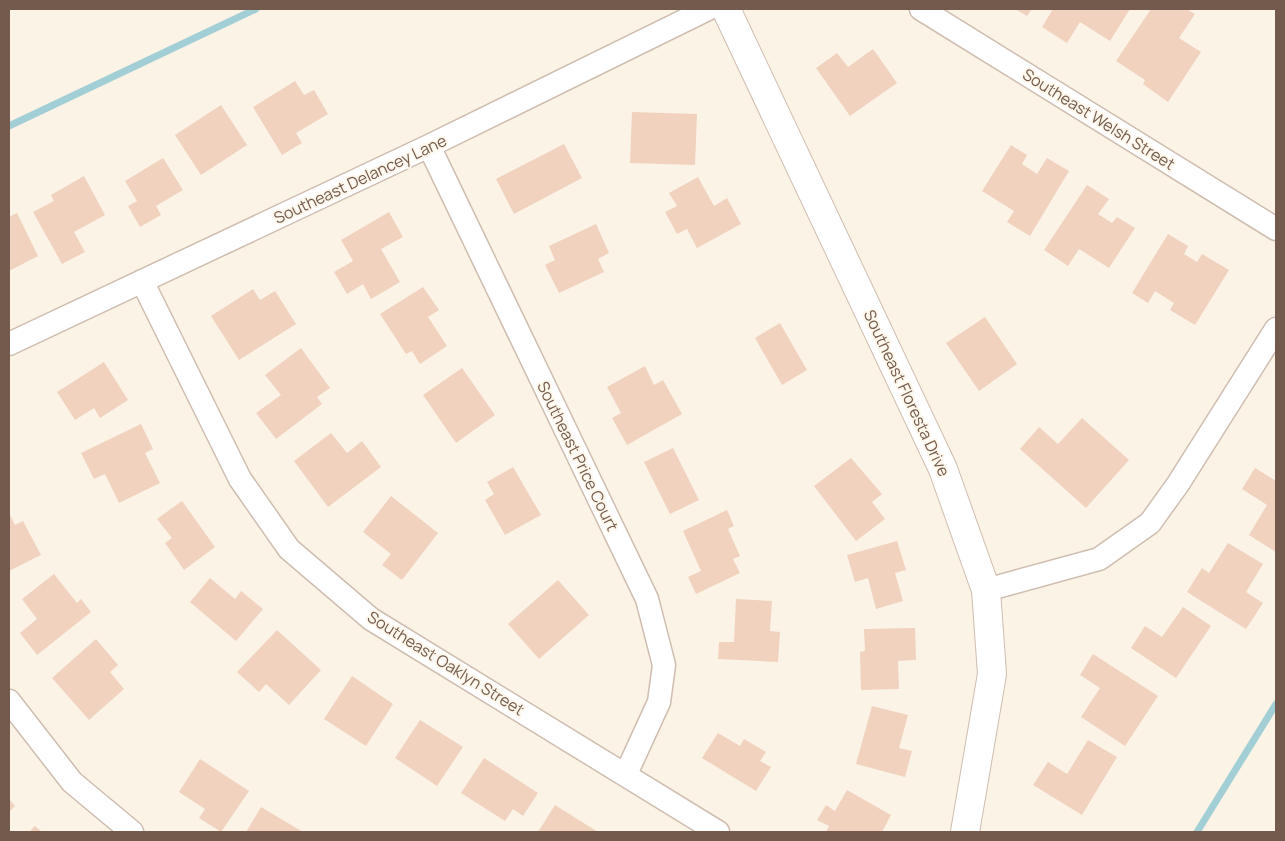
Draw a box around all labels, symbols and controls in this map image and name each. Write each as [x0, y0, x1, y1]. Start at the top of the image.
street label: Southeast Welsh Street [1019, 63, 1179, 175]
street label: Southeast Delancey Lane [270, 129, 450, 229]
street label: Southeast Floresta Drive [859, 306, 955, 480]
street label: Southeast Price Court [532, 378, 624, 534]
street label: Southeast Oaklyn Street [363, 606, 529, 720]

